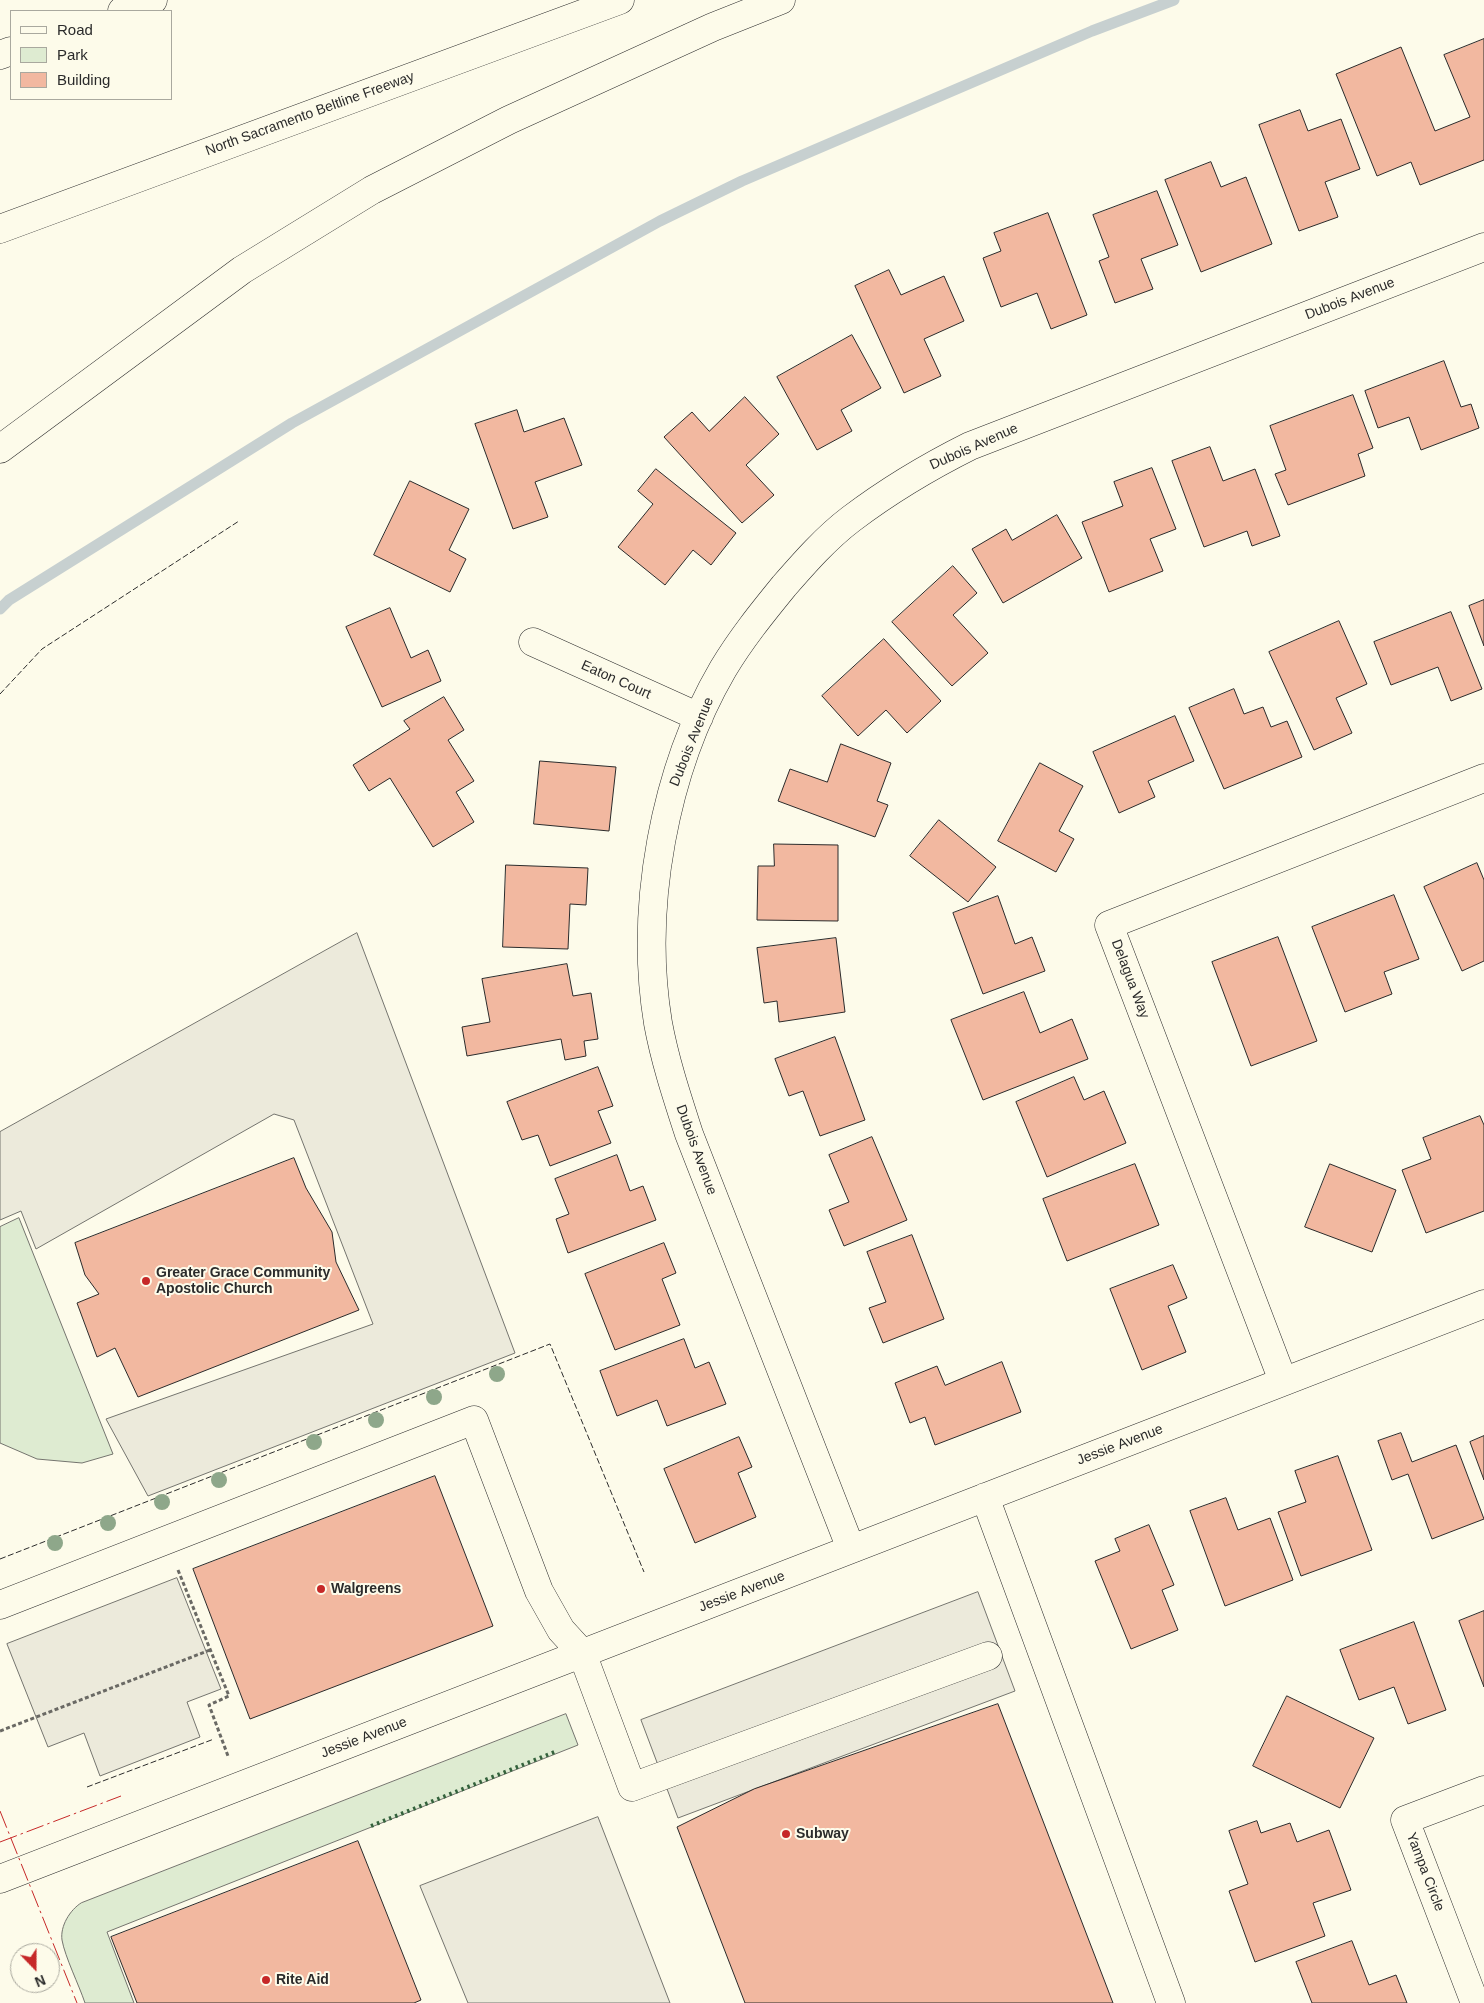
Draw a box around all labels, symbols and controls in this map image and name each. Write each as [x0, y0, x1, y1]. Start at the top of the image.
legend [10, 10, 172, 100]
text: Road [57, 21, 93, 38]
text: Park [57, 46, 88, 63]
street label: North Sacramento Beltline Freeway [203, 68, 417, 160]
text: Building [57, 71, 110, 88]
street label: Dubois Avenue [1303, 274, 1397, 324]
street label: Dubois Avenue [927, 420, 1021, 474]
street label: Eaton Court [578, 657, 654, 703]
street label: Dubois Avenue [666, 695, 718, 789]
street label: Delagua Way [1107, 937, 1153, 1021]
street label: Dubois Avenue [672, 1103, 720, 1197]
place label: Greater Grace Community Apostolic Church [156, 1265, 330, 1298]
marker: Greater Grace Community Apostolic Church [140, 1275, 152, 1287]
street label: Jessie Avenue [1075, 1421, 1165, 1469]
street label: Jessie Avenue [697, 1568, 787, 1616]
place label: Walgreens [331, 1581, 401, 1597]
marker: Walgreens [315, 1583, 327, 1595]
street label: Jessie Avenue [319, 1714, 409, 1762]
place label: Subway [796, 1826, 849, 1842]
marker: Subway [780, 1828, 792, 1840]
street label: Yampa Circle [1402, 1830, 1448, 1914]
north arrow [10, 1943, 60, 1993]
text: N [33, 1972, 48, 1990]
place label: Rite Aid [276, 1972, 329, 1988]
marker: Rite Aid [260, 1974, 272, 1986]

